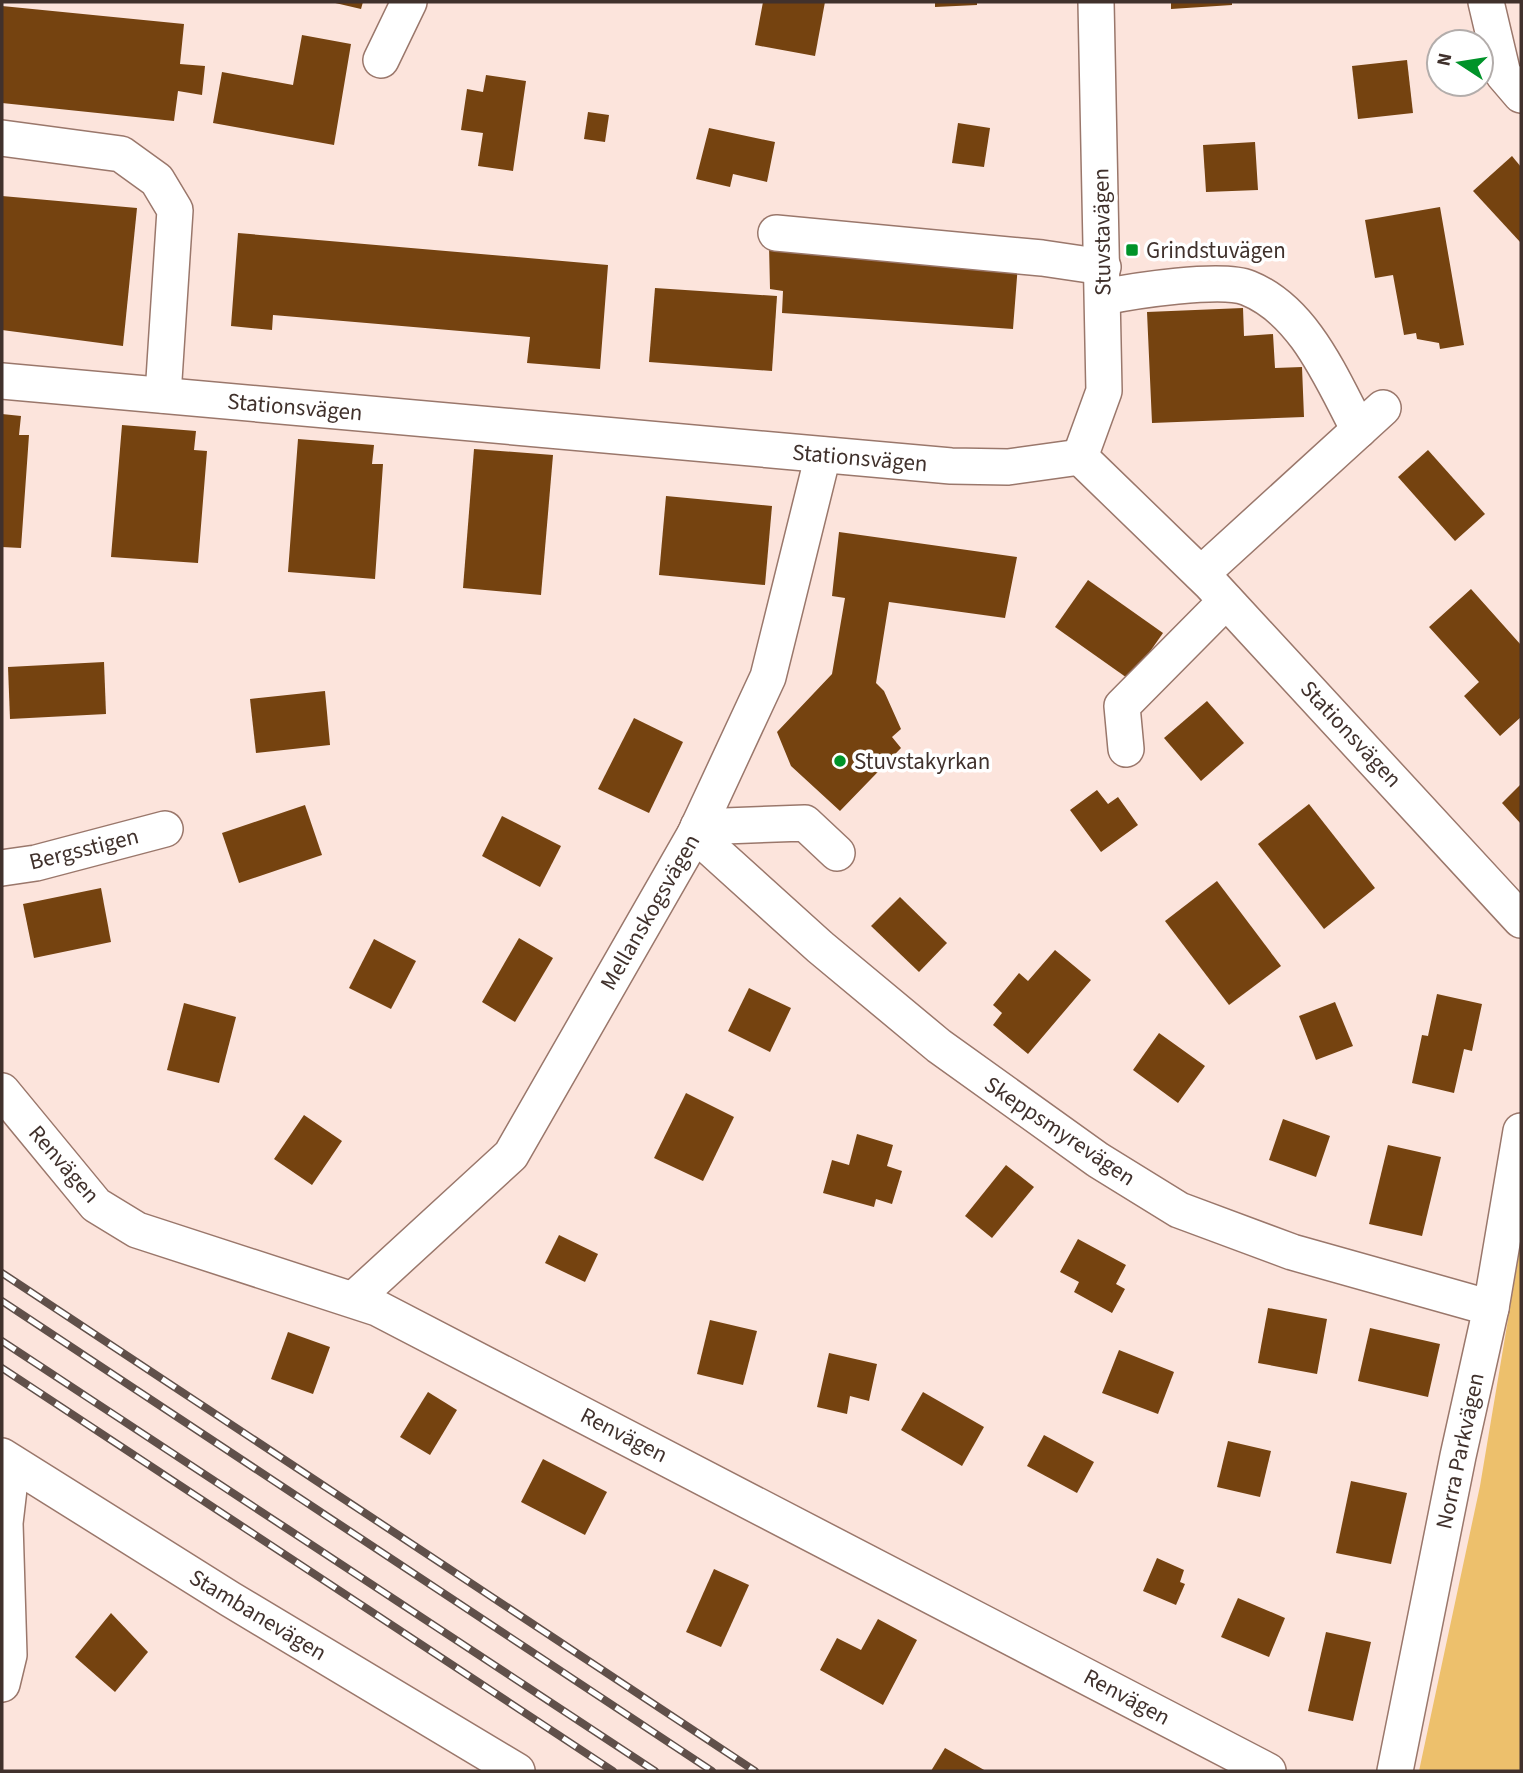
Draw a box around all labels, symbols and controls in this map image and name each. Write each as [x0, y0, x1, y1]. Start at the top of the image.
north arrow [1425, 28, 1495, 98]
text: N [1430, 51, 1459, 69]
street label: Stuvstavägen [1084, 168, 1120, 296]
place label: Grindstuvägen [1146, 234, 1286, 267]
marker: Grindstuvägen [1124, 242, 1140, 258]
street label: Stationsvägen [226, 385, 364, 429]
street label: Stationsvägen [791, 436, 929, 480]
street label: Stationsvägen [1293, 673, 1409, 795]
place label: Stuvstakyrkan [854, 745, 990, 778]
marker: Stuvstakyrkan [832, 753, 848, 769]
street label: Bergsstigen [26, 819, 142, 879]
street label: Mellanskogsvägen [592, 828, 708, 996]
street label: Skeppsmyrevägen [978, 1068, 1142, 1194]
street label: Renvägen [21, 1118, 107, 1210]
street label: Norra Parkvägen [1427, 1370, 1493, 1532]
street label: Renvägen [575, 1399, 673, 1471]
street label: Stambanevägen [183, 1561, 333, 1669]
street label: Renvägen [1078, 1660, 1176, 1734]

